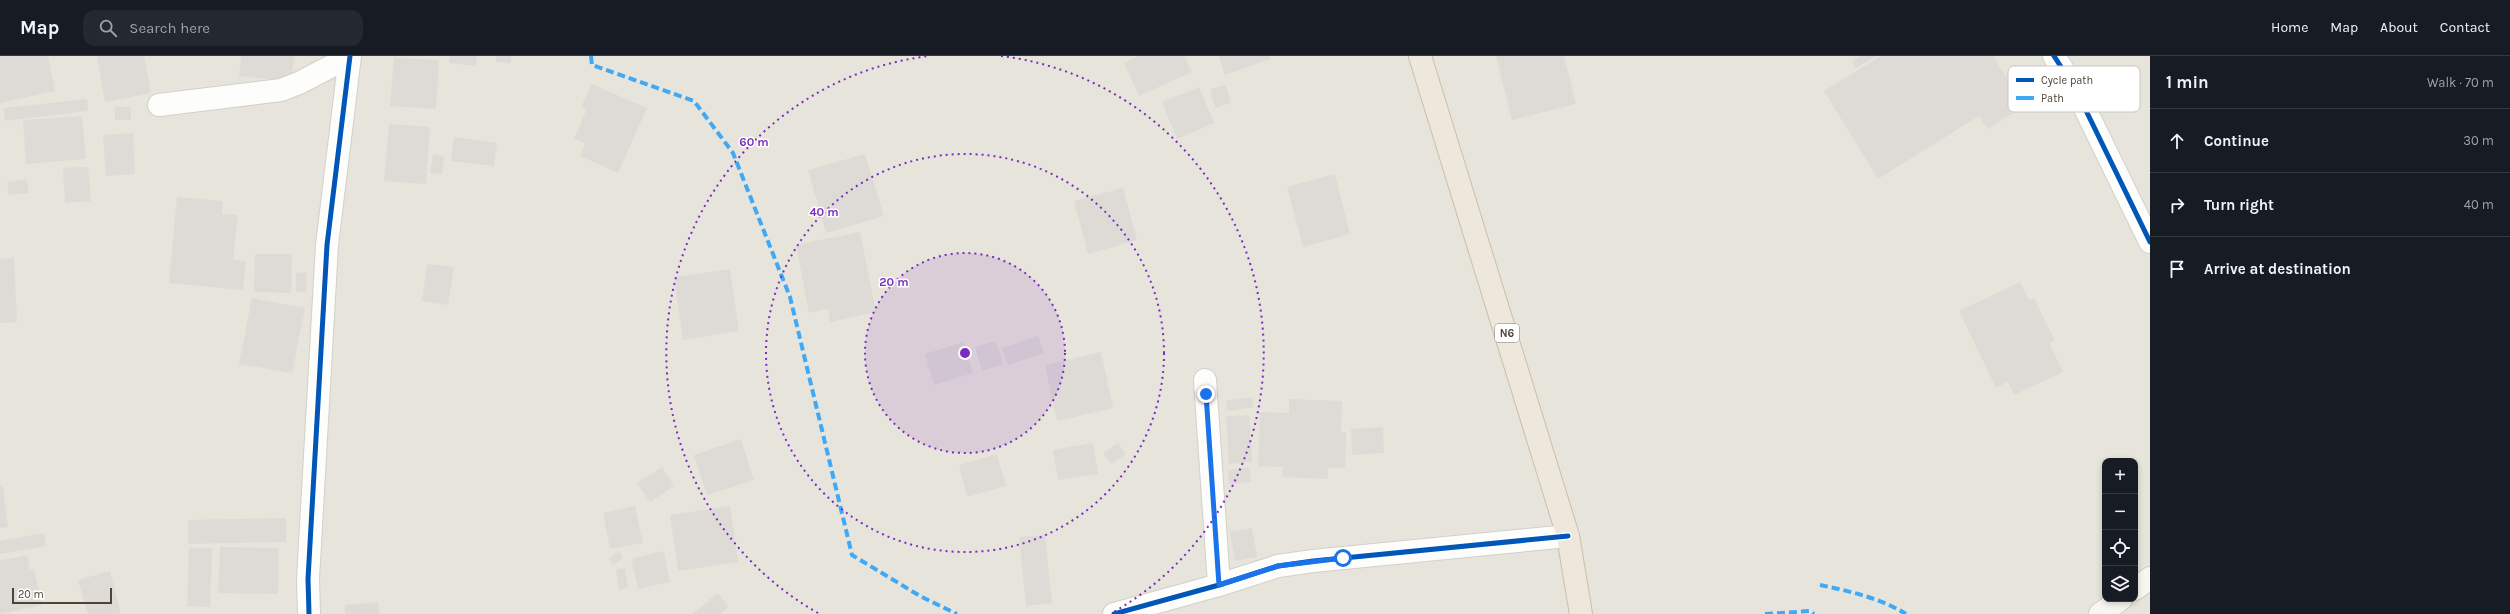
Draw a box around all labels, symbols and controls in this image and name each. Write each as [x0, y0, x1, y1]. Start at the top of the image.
search box [83, 10, 363, 46]
text: Map [20, 17, 59, 39]
icon: search [97, 17, 119, 39]
text: Search here [129, 19, 210, 37]
text: Home [2271, 19, 2308, 36]
text: Map [2330, 19, 2358, 36]
text: About [2380, 19, 2418, 36]
text: Contact [2440, 19, 2490, 36]
legend [2008, 66, 2140, 112]
text: 1 min [2166, 72, 2209, 92]
text: Cycle path [2041, 74, 2093, 87]
text: Walk · 70 m [2427, 75, 2494, 90]
text: Path [2041, 92, 2064, 105]
icon: ahead [2166, 130, 2188, 152]
text: Continue [2204, 132, 2269, 150]
text: 30 m [2463, 133, 2494, 148]
text: 60 m [739, 135, 769, 149]
icon: right [2166, 194, 2188, 216]
text: Turn right [2204, 196, 2274, 214]
text: 40 m [2464, 197, 2494, 212]
text: 40 m [809, 205, 839, 219]
icon: arrive [2166, 258, 2188, 280]
text: Arrive at destination [2204, 260, 2351, 278]
text: 20 m [879, 275, 909, 289]
road number: N6 [1495, 324, 1519, 342]
centre of rings [958, 346, 972, 360]
route end [1197, 385, 1215, 403]
map controls [2102, 458, 2138, 602]
button: + [2102, 458, 2138, 494]
button: − [2102, 494, 2138, 530]
button: locate [2102, 530, 2138, 566]
route start [1334, 549, 1352, 567]
button: layers [2102, 566, 2138, 602]
scale bar [12, 586, 112, 605]
text: 20 m [18, 588, 44, 601]

